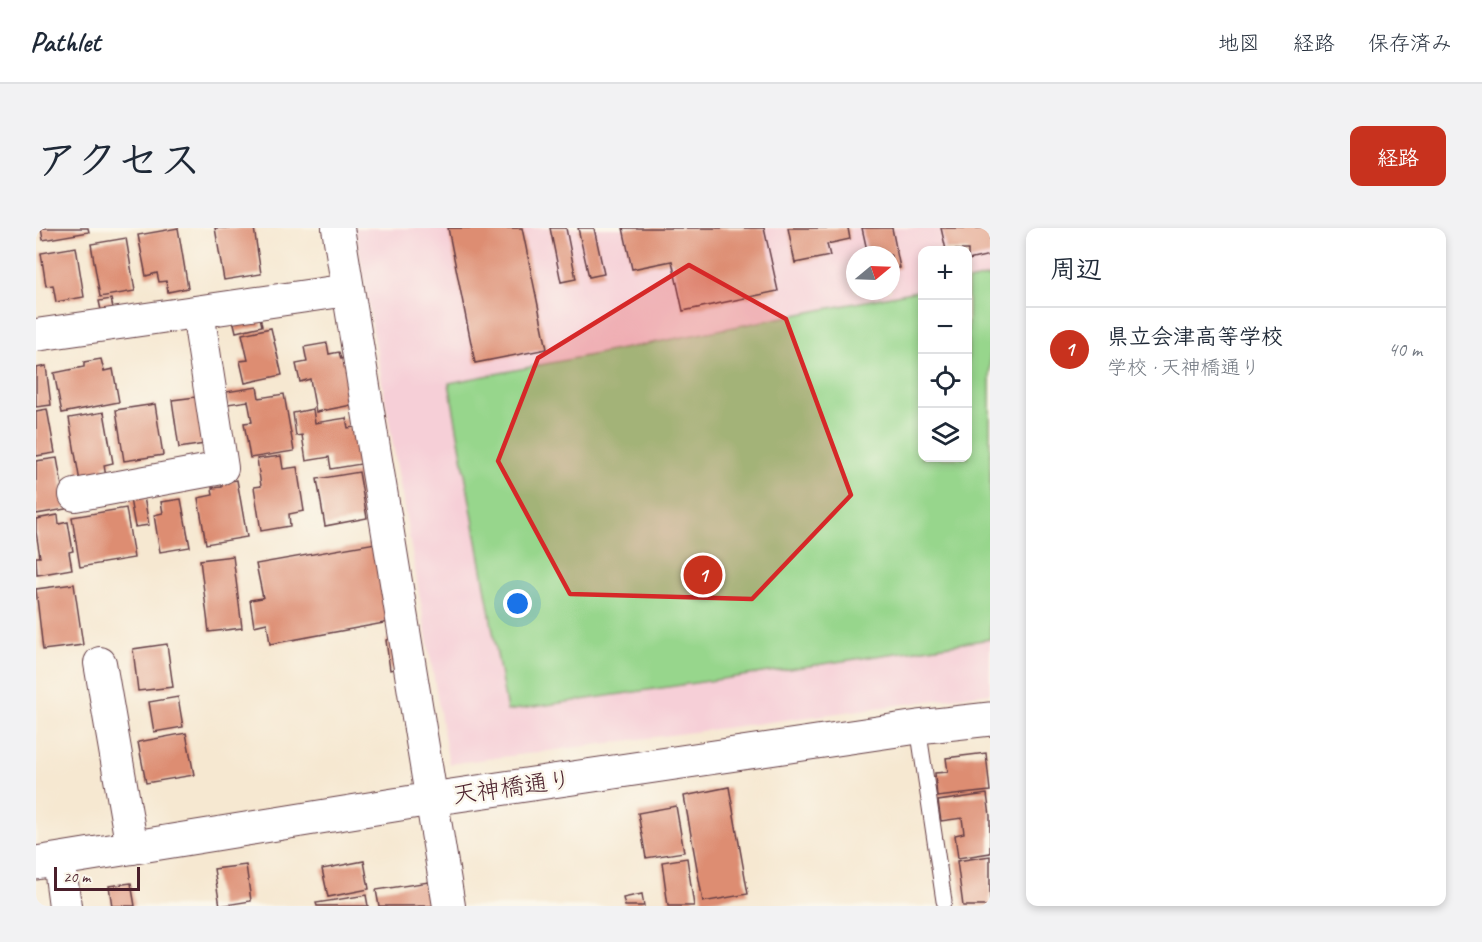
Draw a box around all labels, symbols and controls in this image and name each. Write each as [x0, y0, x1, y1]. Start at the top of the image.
text: Pathlet [30, 24, 100, 59]
text: 地図 [1218, 30, 1260, 56]
text: 経路 [1293, 30, 1335, 56]
text: 保存済み [1368, 30, 1452, 56]
button: 経路 [1350, 126, 1446, 186]
text: アクセス [36, 134, 201, 187]
north arrow [846, 246, 900, 300]
map controls [918, 246, 972, 462]
button: + [918, 246, 972, 300]
text: 周辺 [1050, 253, 1102, 286]
button: − [918, 300, 972, 354]
text: 県立会津高等学校 [1107, 323, 1283, 351]
text: 1 [1065, 337, 1074, 362]
text: 40 m [1388, 337, 1422, 362]
button: locate [918, 354, 972, 408]
text: 学校 · 天神橋通り [1107, 355, 1260, 380]
button: layers [918, 408, 972, 462]
pin: 1 [684, 552, 722, 598]
your location [503, 589, 532, 618]
street label: 天神橋通り [450, 764, 574, 810]
scale bar [54, 864, 140, 892]
text: 20 m [63, 867, 90, 887]

